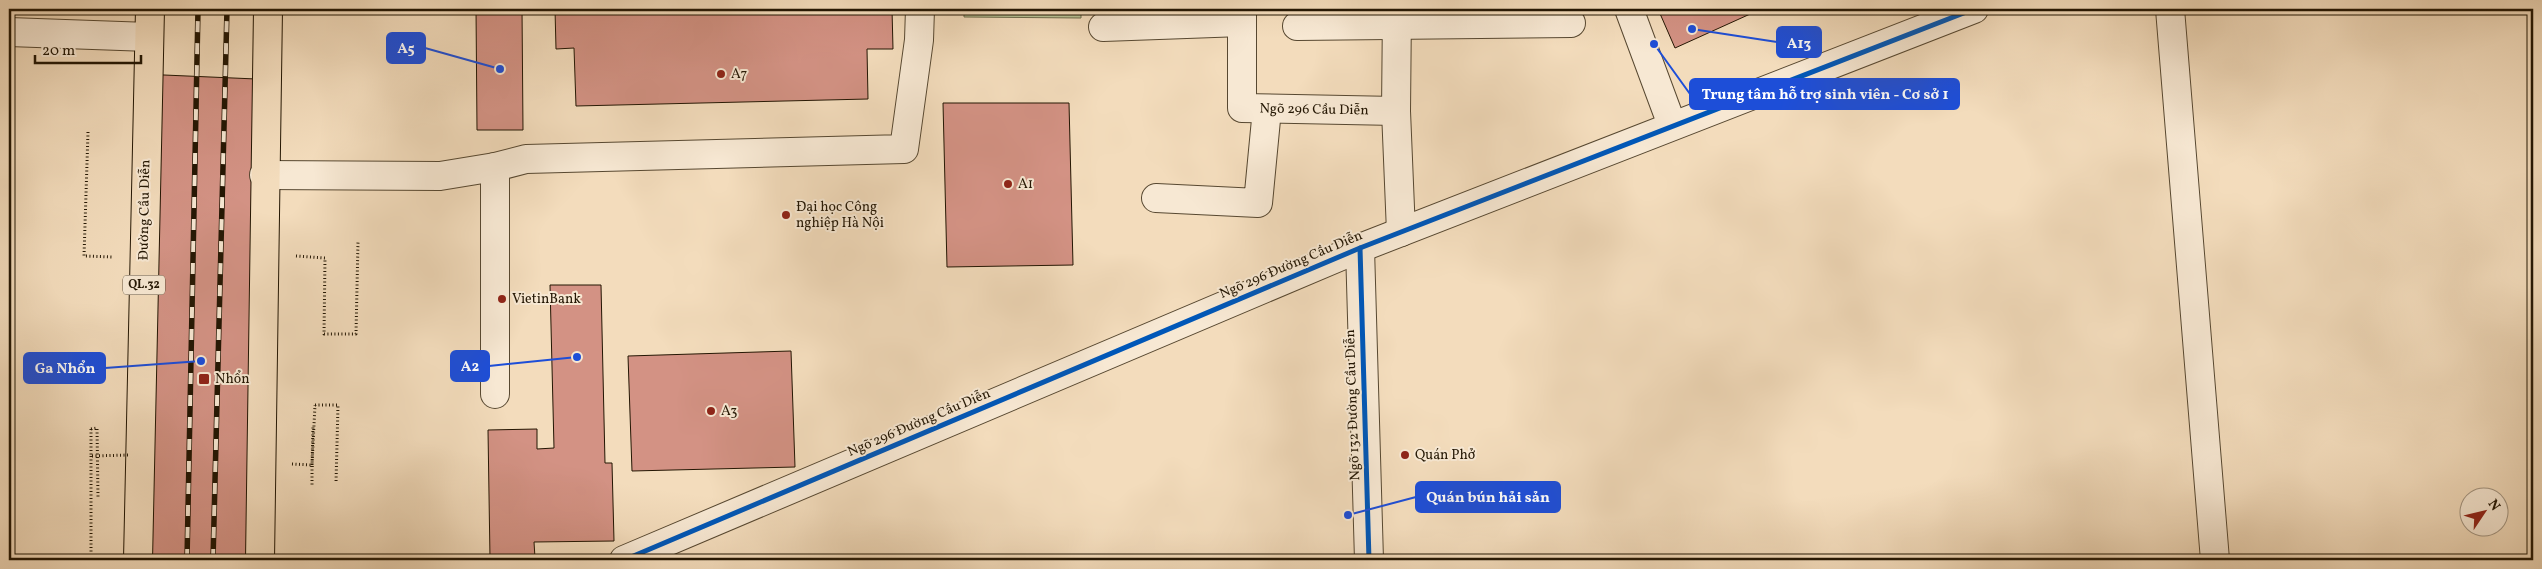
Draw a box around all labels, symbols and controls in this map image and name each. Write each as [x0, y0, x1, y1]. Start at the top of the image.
callout: A13 [1777, 27, 1821, 57]
scale bar [35, 32, 141, 64]
callout: A5 [387, 33, 425, 63]
text: A13 [1787, 34, 1812, 55]
text: A5 [397, 39, 415, 60]
text: 20 m [42, 41, 75, 62]
place label: A7 [731, 65, 747, 84]
marker: A7 [715, 68, 727, 80]
callout: Trung tâm hỗ trợ sinh viên - Cơ sở 1 [1690, 79, 1959, 109]
text: Trung tâm hỗ trợ sinh viên - Cơ sở 1 [1701, 85, 1949, 106]
street label: Ngõ 296 Cầu Diễn [1259, 100, 1369, 120]
street label: Đường Cầu Diễn [135, 159, 155, 261]
place label: A1 [1018, 175, 1033, 194]
marker: A1 [1002, 178, 1014, 190]
place label: Đại học Công nghiệp Hà Nội [796, 198, 884, 233]
marker: Đại học Công nghiệp Hà Nội [780, 209, 792, 221]
street label: Ngõ 296 Đường Cầu Diễn [1217, 226, 1365, 304]
road number: QL.32 [123, 276, 165, 294]
place label: VietinBank [512, 290, 581, 309]
marker: VietinBank [496, 293, 508, 305]
street label: Ngõ 132 Đường Cầu Diễn [1341, 329, 1365, 481]
callout: A2 [451, 351, 489, 381]
callout: Ga Nhổn [24, 353, 105, 383]
text: A2 [461, 357, 479, 378]
text: Ga Nhổn [35, 359, 95, 380]
place label: Nhổn [215, 370, 250, 389]
marker: Nhổn [197, 372, 211, 386]
street label: Ngõ 296 Đường Cầu Diễn [845, 384, 993, 462]
place label: A3 [721, 402, 737, 421]
marker: A3 [705, 405, 717, 417]
place label: Quán Phở [1415, 446, 1476, 465]
marker: Quán Phở [1399, 449, 1411, 461]
callout: Quán bún hải sản [1416, 482, 1560, 512]
north arrow [2460, 486, 2510, 536]
text: Quán bún hải sản [1426, 488, 1550, 509]
text: N [2483, 496, 2504, 515]

